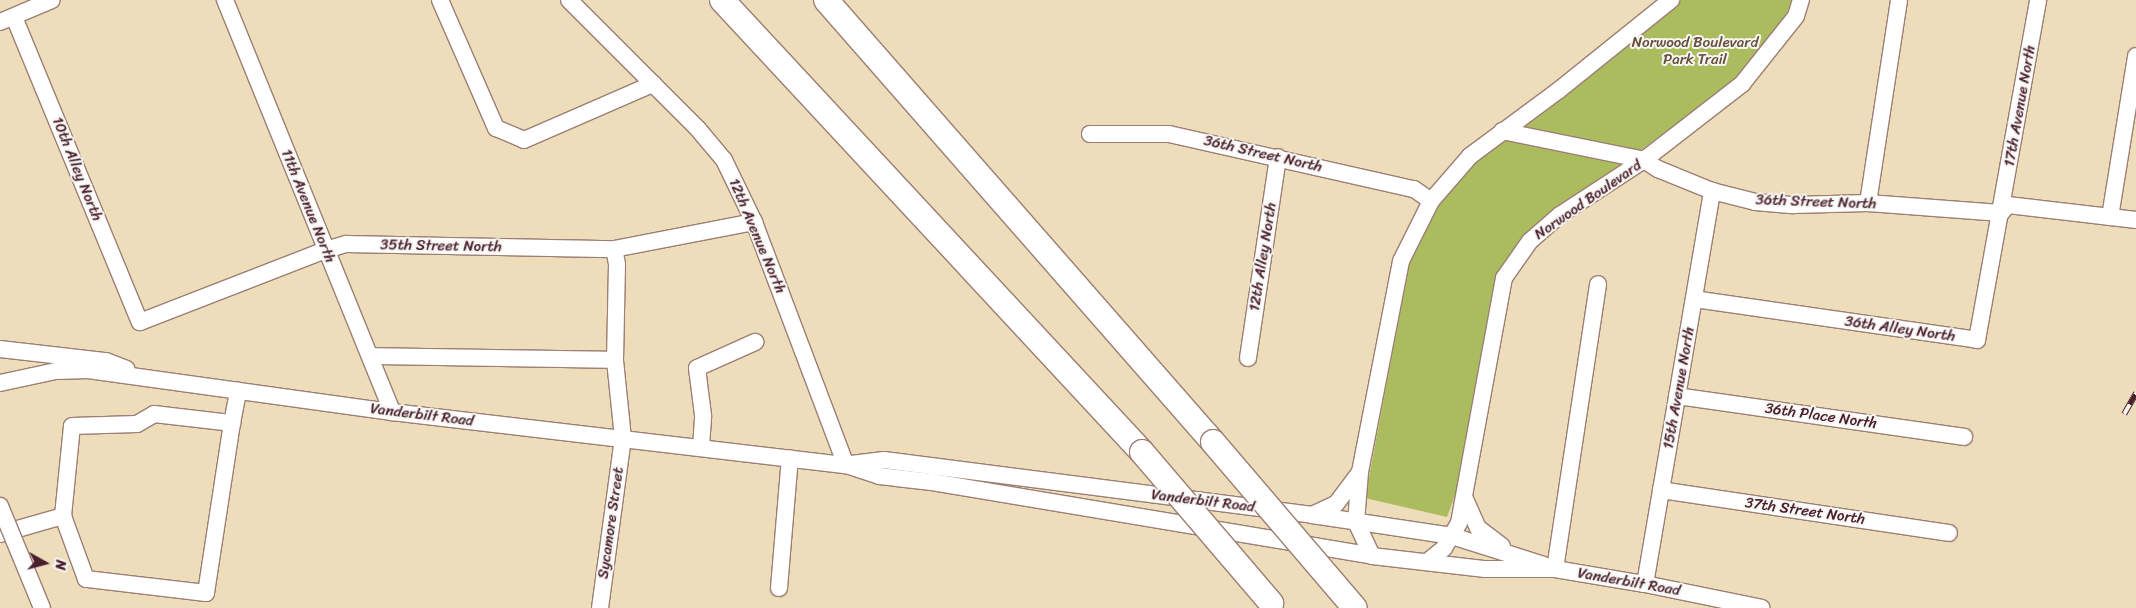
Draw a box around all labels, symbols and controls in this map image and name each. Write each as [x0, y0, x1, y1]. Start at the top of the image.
park label: Norwood Boulevard Park Trail [1632, 33, 1758, 68]
street label: 17th Avenue North [2000, 44, 2040, 168]
street label: 10th Alley North [48, 114, 106, 224]
street label: 36th Street North [1202, 132, 1324, 176]
street label: 11th Avenue North [277, 146, 339, 266]
street label: Norwood Boulevard [1531, 156, 1645, 244]
street label: 12th Avenue North [725, 176, 789, 296]
street label: 36th Street North [1755, 191, 1877, 213]
street label: 12th Alley North [1246, 201, 1280, 313]
street label: 35th Street North [380, 236, 502, 256]
street label: 36th Alley North [1844, 312, 1956, 346]
street label: 15th Avenue North [1659, 325, 1699, 451]
street label: 36th Place North [1763, 399, 1879, 433]
street label: Vanderbilt Road [369, 400, 475, 430]
street label: Sycamore Street [594, 466, 628, 580]
street label: Vanderbilt Road [1150, 486, 1256, 516]
street label: 37th Street North [1744, 494, 1866, 528]
north arrow [20, 538, 70, 588]
text: N [47, 559, 73, 571]
street label: Vanderbilt Road [1576, 564, 1682, 600]

